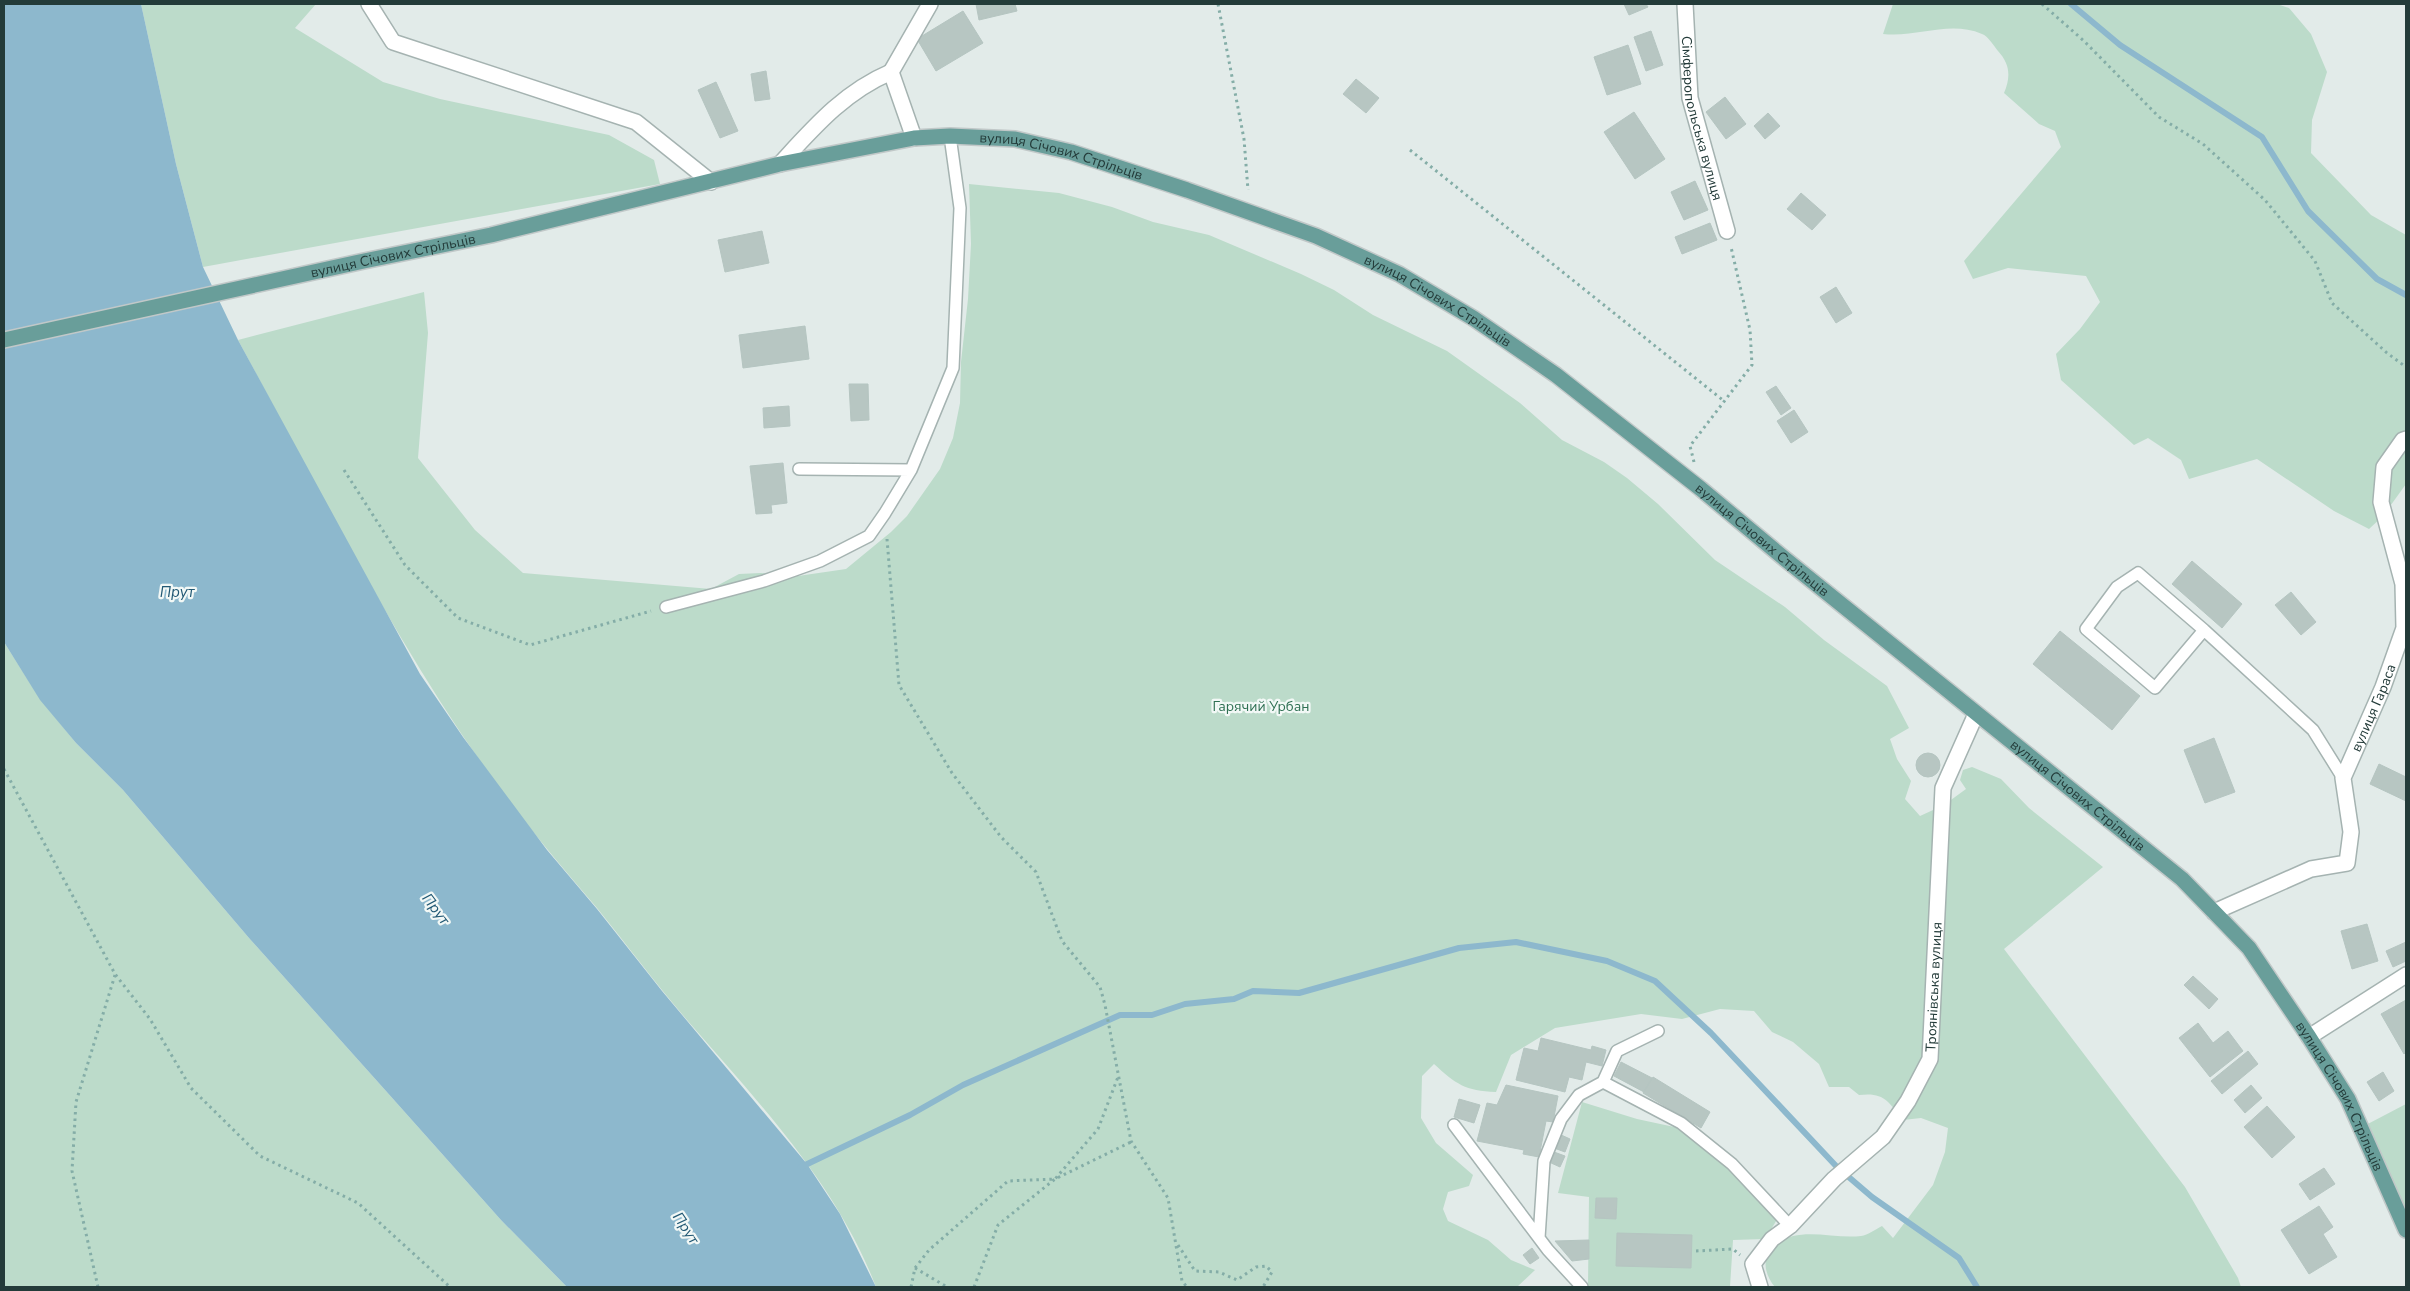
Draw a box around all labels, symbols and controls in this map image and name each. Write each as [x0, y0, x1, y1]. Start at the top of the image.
street label: Сімферопольська вулиця [1677, 35, 1727, 203]
street label: вулиця Січових Стрільців [979, 128, 1146, 185]
street label: вулиця Січових Стрільців [309, 229, 478, 282]
street label: вулиця Січових Стрільців [1361, 250, 1515, 352]
street label: вулиця Січових Стрільців [1691, 479, 1833, 601]
water label: Прут [160, 582, 196, 602]
street label: вулиця Гараса [2347, 661, 2400, 755]
park label: Гарячий Урбан [1212, 697, 1310, 716]
street label: вулиця Січових Стрільців [2006, 735, 2149, 856]
water label: Прут [418, 889, 455, 930]
street label: Троянівська вулиця [1921, 922, 1947, 1052]
street label: вулиця Січових Стрільців [2291, 1018, 2388, 1174]
water label: Прут [668, 1208, 705, 1249]

